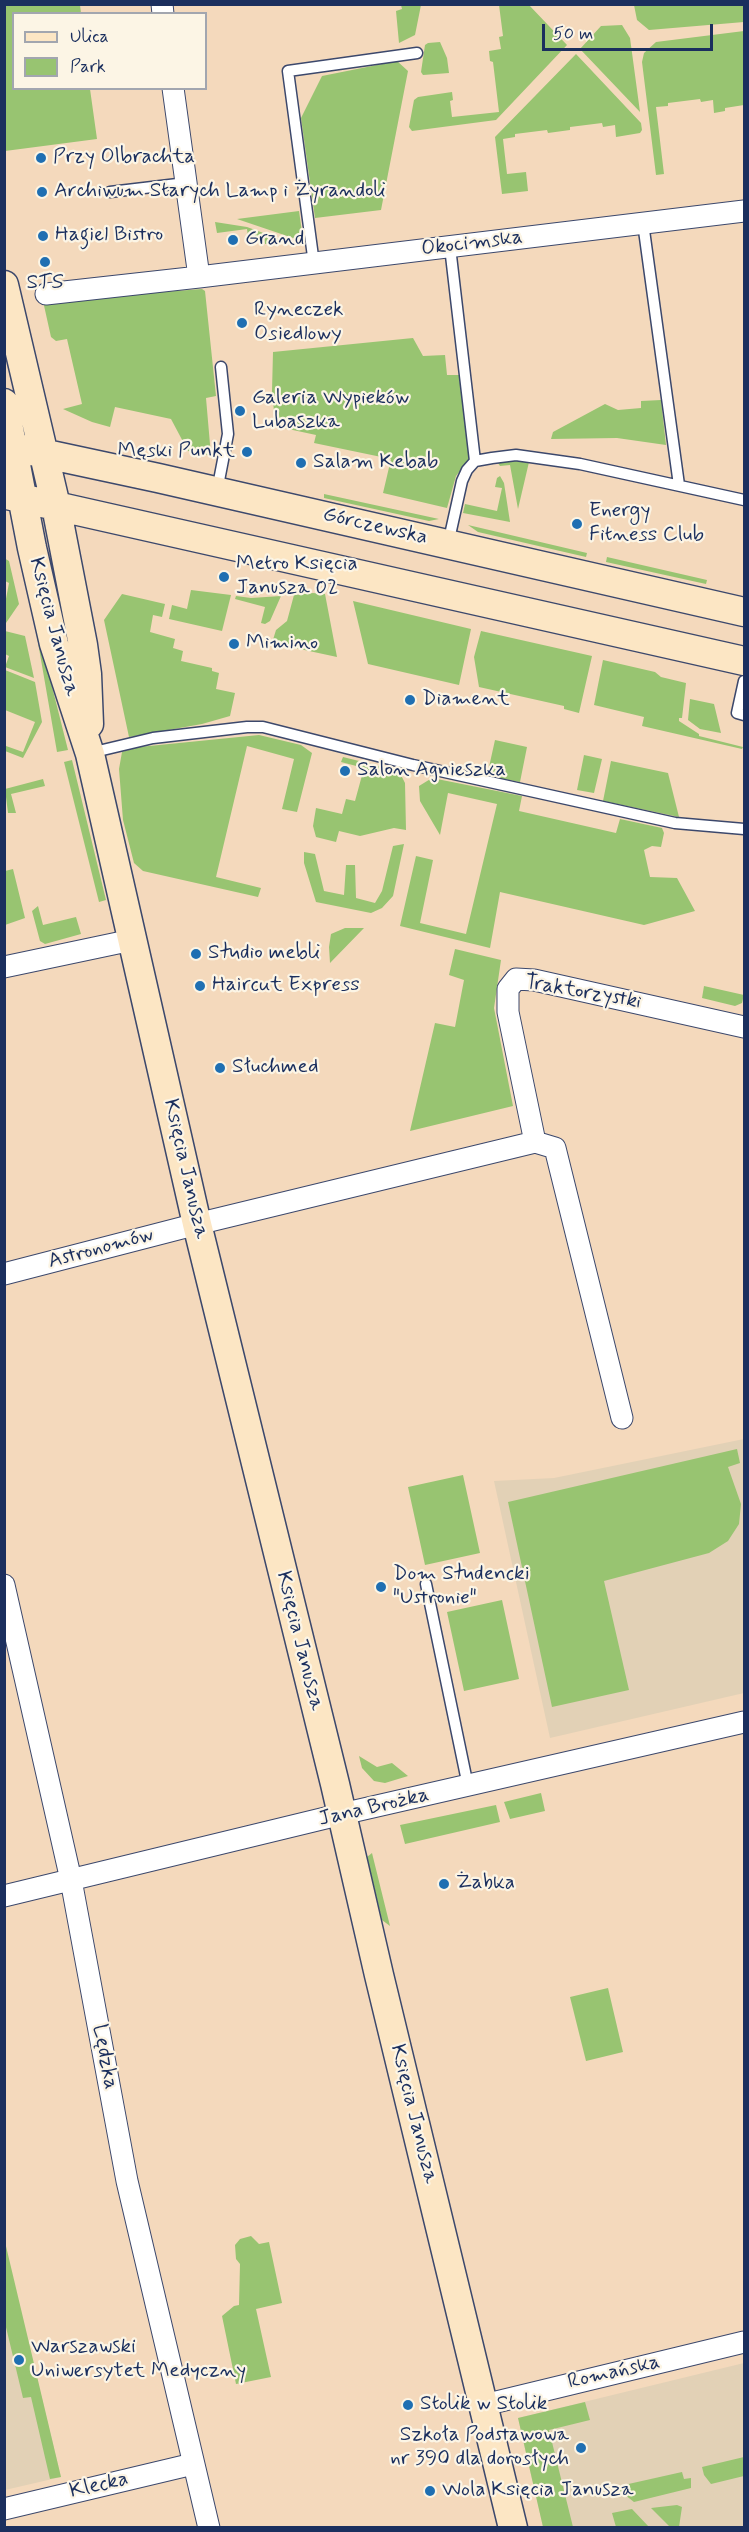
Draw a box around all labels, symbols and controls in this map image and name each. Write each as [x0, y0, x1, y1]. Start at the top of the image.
legend [12, 12, 207, 90]
scale bar [545, 12, 716, 50]
text: 50 m [553, 22, 593, 46]
text: Ulica [70, 25, 109, 49]
text: Park [70, 55, 106, 79]
place label: Przy Olbrachta [53, 145, 195, 171]
marker: Przy Olbrachta [34, 151, 48, 165]
place label: Archiwum Starych Lamp i Żyrandoli [54, 179, 386, 205]
marker: Archiwum Starych Lamp i Żyrandoli [35, 185, 49, 199]
place label: Hagiel Bistro [55, 223, 163, 249]
street label: Okocimska [420, 225, 524, 263]
place label: Grand [245, 227, 304, 253]
marker: Hagiel Bistro [36, 229, 50, 243]
marker: Grand [226, 233, 240, 247]
marker: STS [38, 255, 52, 269]
place label: STS [26, 271, 64, 297]
place label: Ryneczek Osiedlowy [254, 298, 344, 348]
marker: Ryneczek Osiedlowy [235, 316, 249, 330]
place label: Galeria Wypieków Lubaszka [252, 386, 409, 436]
marker: Galeria Wypieków Lubaszka [233, 404, 247, 418]
place label: Męski Punkt [117, 439, 235, 465]
marker: Męski Punkt [240, 445, 254, 459]
place label: Salam Kebab [313, 450, 438, 476]
marker: Salam Kebab [294, 456, 308, 470]
place label: Energy Fitness Club [589, 499, 704, 549]
street label: Górczewska [320, 503, 430, 551]
marker: Energy Fitness Club [570, 517, 584, 531]
place label: Metro Księcia Janusza 02 [236, 552, 358, 602]
street label: Księcia Janusza [22, 555, 84, 699]
marker: Metro Księcia Janusza 02 [217, 570, 231, 584]
place label: Mimino [246, 631, 318, 657]
marker: Mimino [227, 637, 241, 651]
place label: Diament [422, 687, 510, 713]
marker: Diament [403, 693, 417, 707]
place label: Salon Agnieszka [357, 758, 506, 784]
marker: Salon Agnieszka [338, 764, 352, 778]
place label: Studio mebli [208, 941, 320, 967]
marker: Studio mebli [189, 947, 203, 961]
street label: Traktorzystki [523, 970, 643, 1016]
place label: Haircut Express [212, 973, 360, 999]
marker: Haircut Express [193, 979, 207, 993]
place label: Słuchmed [232, 1055, 318, 1081]
marker: Słuchmed [213, 1061, 227, 1075]
street label: Księcia Janusza [157, 1097, 213, 1241]
street label: Astronomów [46, 1223, 156, 1275]
place label: Dom Studencki "Ustronie" [393, 1562, 530, 1612]
street label: Księcia Janusza [270, 1569, 328, 1713]
marker: Dom Studencki "Ustronie" [374, 1580, 388, 1594]
street label: Jana Brożka [317, 1783, 431, 1833]
place label: Żabka [456, 1871, 515, 1897]
marker: Żabka [437, 1877, 451, 1891]
street label: Lędzka [85, 2022, 123, 2092]
street label: Księcia Janusza [384, 2042, 442, 2186]
place label: Warszawski Uniwersytet Medyczny [31, 2335, 246, 2385]
street label: Romańska [565, 2350, 663, 2396]
marker: Warszawski Uniwersytet Medyczny [12, 2353, 26, 2367]
place label: Stolik w Stolik [420, 2392, 547, 2418]
marker: Stolik w Stolik [401, 2398, 415, 2412]
place label: Szkoła Podstawowa nr 390 dla dorosłych [390, 2423, 569, 2473]
marker: Szkoła Podstawowa nr 390 dla dorosłych [574, 2441, 588, 2455]
street label: Klecka [67, 2467, 131, 2505]
place label: Wola Księcia Janusza [442, 2478, 634, 2504]
marker: Wola Księcia Janusza [423, 2484, 437, 2498]

